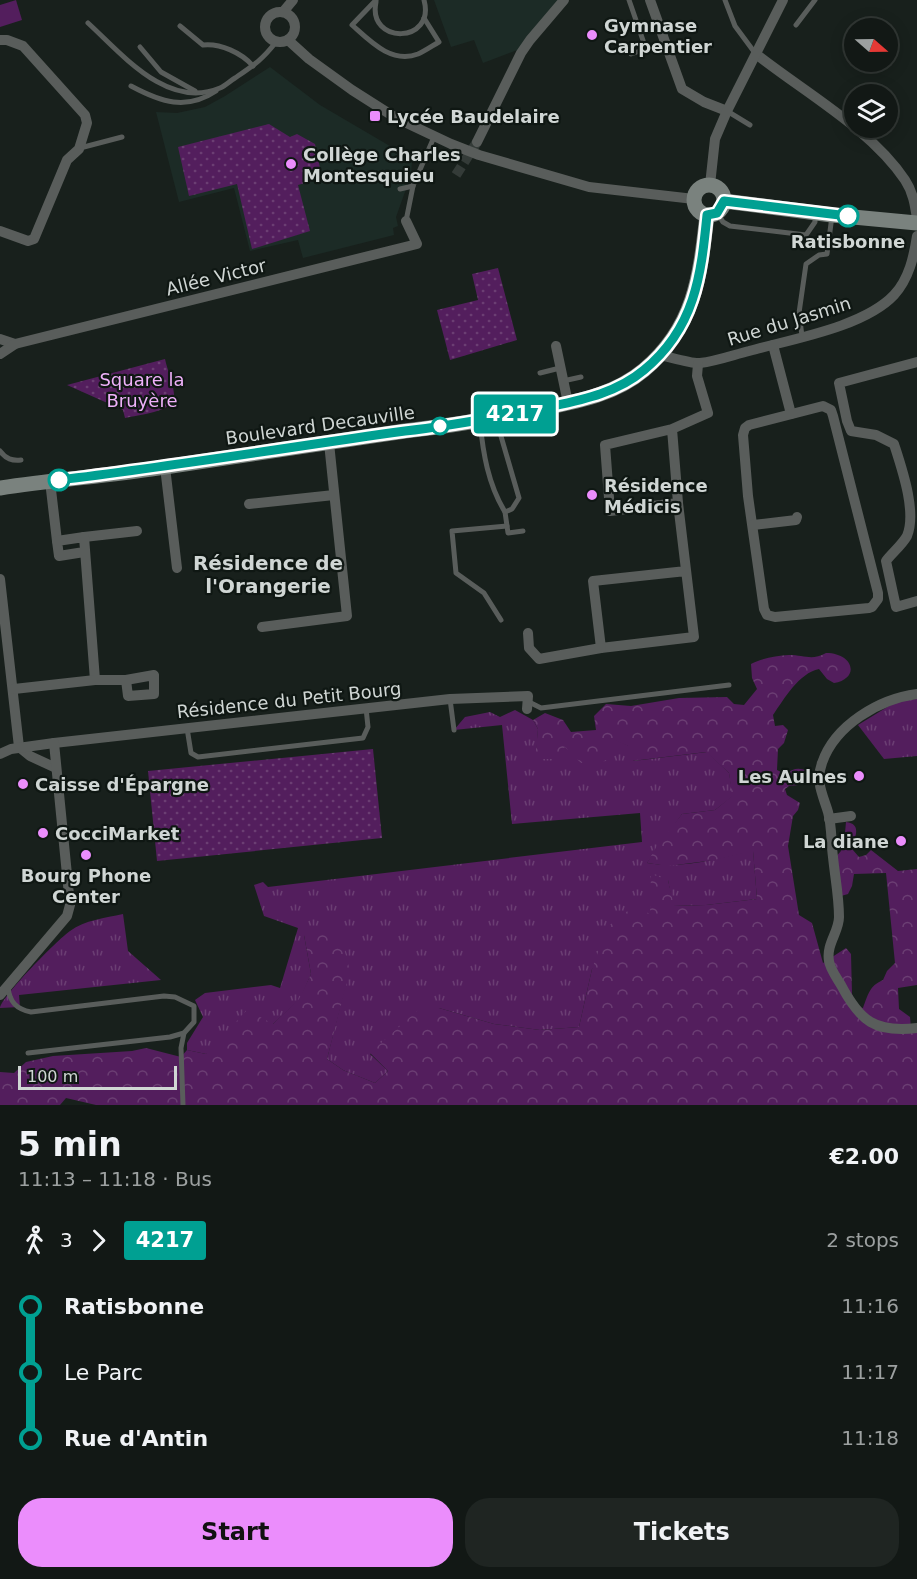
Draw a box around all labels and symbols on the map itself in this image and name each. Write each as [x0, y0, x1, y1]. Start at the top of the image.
place label: Gymnase Carpentier [604, 15, 712, 57]
north arrow [844, 18, 898, 72]
marker: Gymnase Carpentier [585, 28, 599, 42]
place label: Lycée Baudelaire [387, 106, 560, 127]
marker: Lycée Baudelaire [368, 109, 382, 123]
place label: Collège Charles Montesquieu [303, 144, 461, 186]
marker: Collège Charles Montesquieu [284, 157, 298, 171]
marker: Ratisbonne [837, 205, 859, 227]
place label: Ratisbonne [791, 231, 905, 252]
street label: Allée Victor [164, 254, 269, 300]
street label: Rue du Jasmin [725, 292, 853, 350]
park label: Square la Bruyère [99, 369, 185, 411]
line badge: 4217 [473, 394, 557, 434]
street label: Boulevard Decauville [224, 401, 416, 449]
unlabelled marker [431, 417, 449, 435]
unlabelled marker [48, 469, 70, 491]
place label: Résidence Médicis [604, 475, 708, 517]
marker: Résidence Médicis [585, 488, 599, 502]
district label: Résidence de l'Orangerie [193, 551, 343, 598]
street label: Résidence du Petit Bourg [176, 678, 402, 722]
place label: Les Aulnes [738, 766, 847, 787]
marker: Les Aulnes [852, 769, 866, 783]
place label: Caisse d'Épargne [35, 774, 209, 795]
marker: Caisse d'Épargne [16, 777, 30, 791]
place label: CocciMarket [55, 823, 180, 844]
marker: CocciMarket [36, 826, 50, 840]
place label: La diane [803, 831, 889, 852]
marker: La diane [894, 834, 908, 848]
marker: Bourg Phone Center [79, 848, 93, 862]
place label: Bourg Phone Center [21, 865, 151, 907]
scale bar [18, 1063, 177, 1090]

